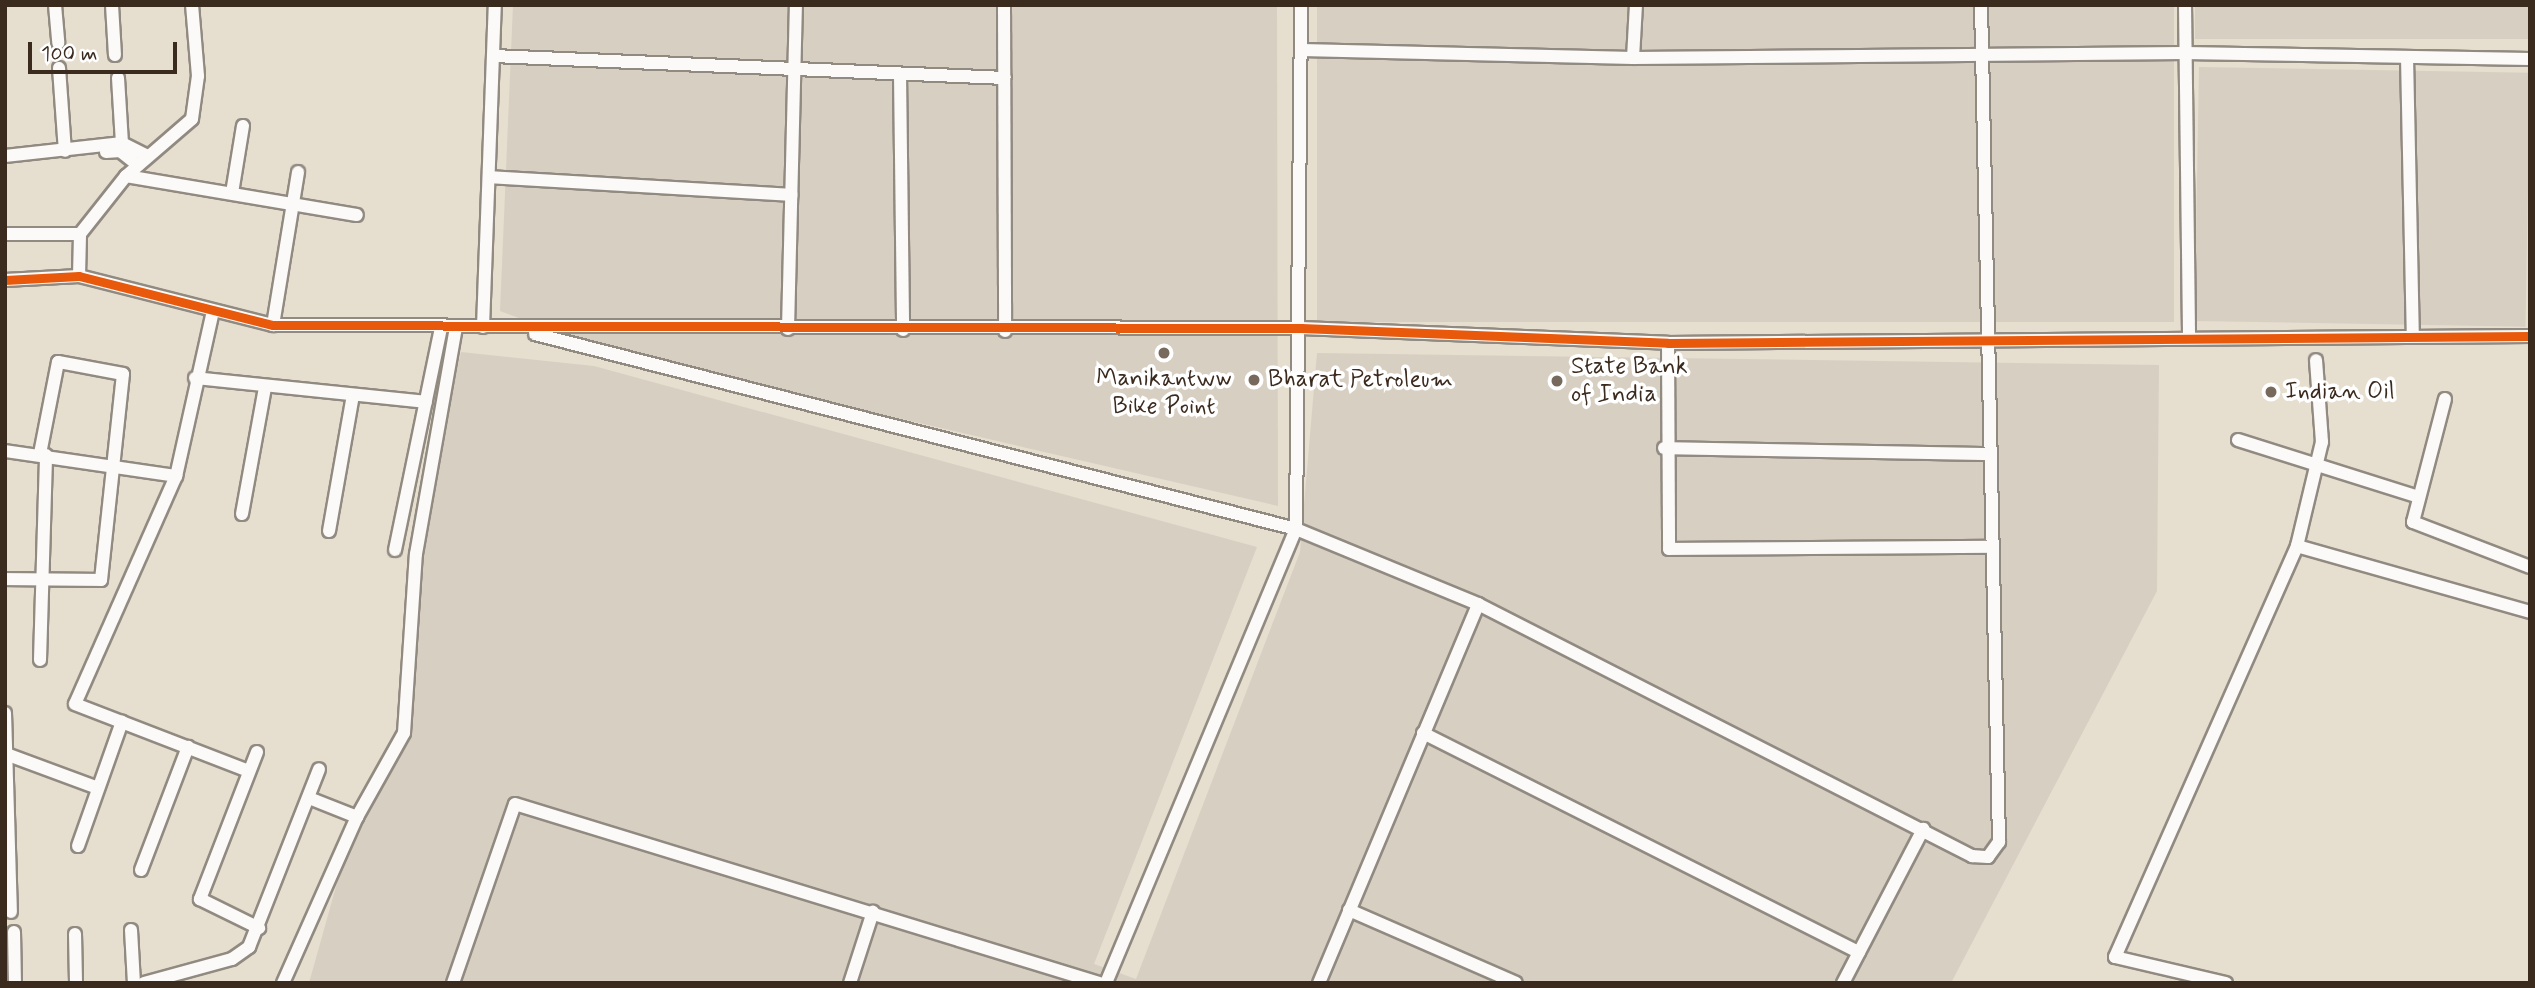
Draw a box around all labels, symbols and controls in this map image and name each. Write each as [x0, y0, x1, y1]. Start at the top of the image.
scale bar [32, 28, 180, 72]
text: 100 m [41, 40, 97, 68]
marker: Manikantww Bike Point [1156, 345, 1172, 361]
place label: State Bank of India [1571, 353, 1686, 409]
place label: Manikantww Bike Point [1096, 365, 1232, 421]
place label: Bharat Petroleum [1268, 366, 1451, 394]
marker: Bharat Petroleum [1246, 372, 1262, 388]
marker: State Bank of India [1549, 373, 1565, 389]
place label: Indian Oil [2285, 378, 2395, 406]
marker: Indian Oil [2263, 384, 2279, 400]

